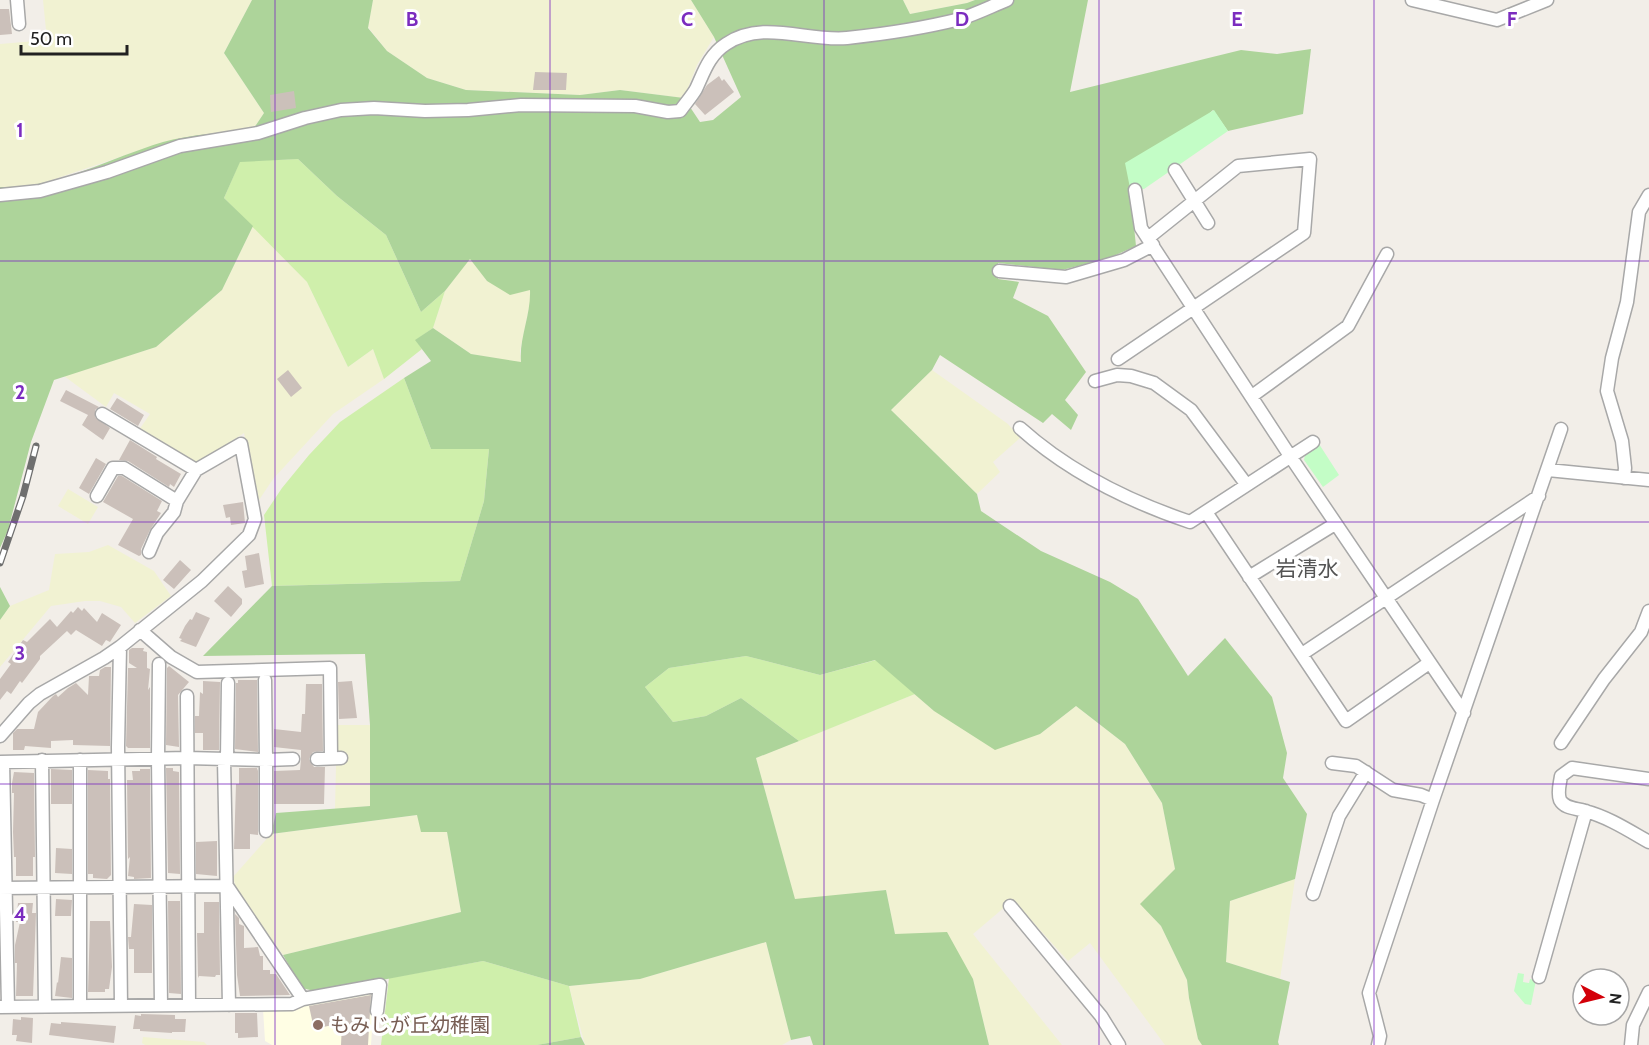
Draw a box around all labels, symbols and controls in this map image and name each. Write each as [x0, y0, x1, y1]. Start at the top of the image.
text: B [406, 7, 418, 31]
text: C [681, 7, 693, 31]
text: D [955, 7, 969, 31]
text: E [1231, 7, 1243, 31]
text: F [1507, 7, 1518, 31]
scale bar [21, 18, 128, 56]
text: 50 m [30, 28, 72, 50]
text: 1 [16, 118, 24, 142]
text: 2 [15, 380, 25, 404]
district label: 岩清水 [1276, 556, 1339, 581]
text: 3 [15, 641, 25, 665]
text: 4 [14, 902, 26, 926]
north arrow [1571, 967, 1631, 1027]
text: N [1605, 992, 1626, 1006]
place label: もみじが丘幼稚園 [330, 1013, 490, 1037]
marker: もみじが丘幼稚園 [311, 1018, 325, 1032]

